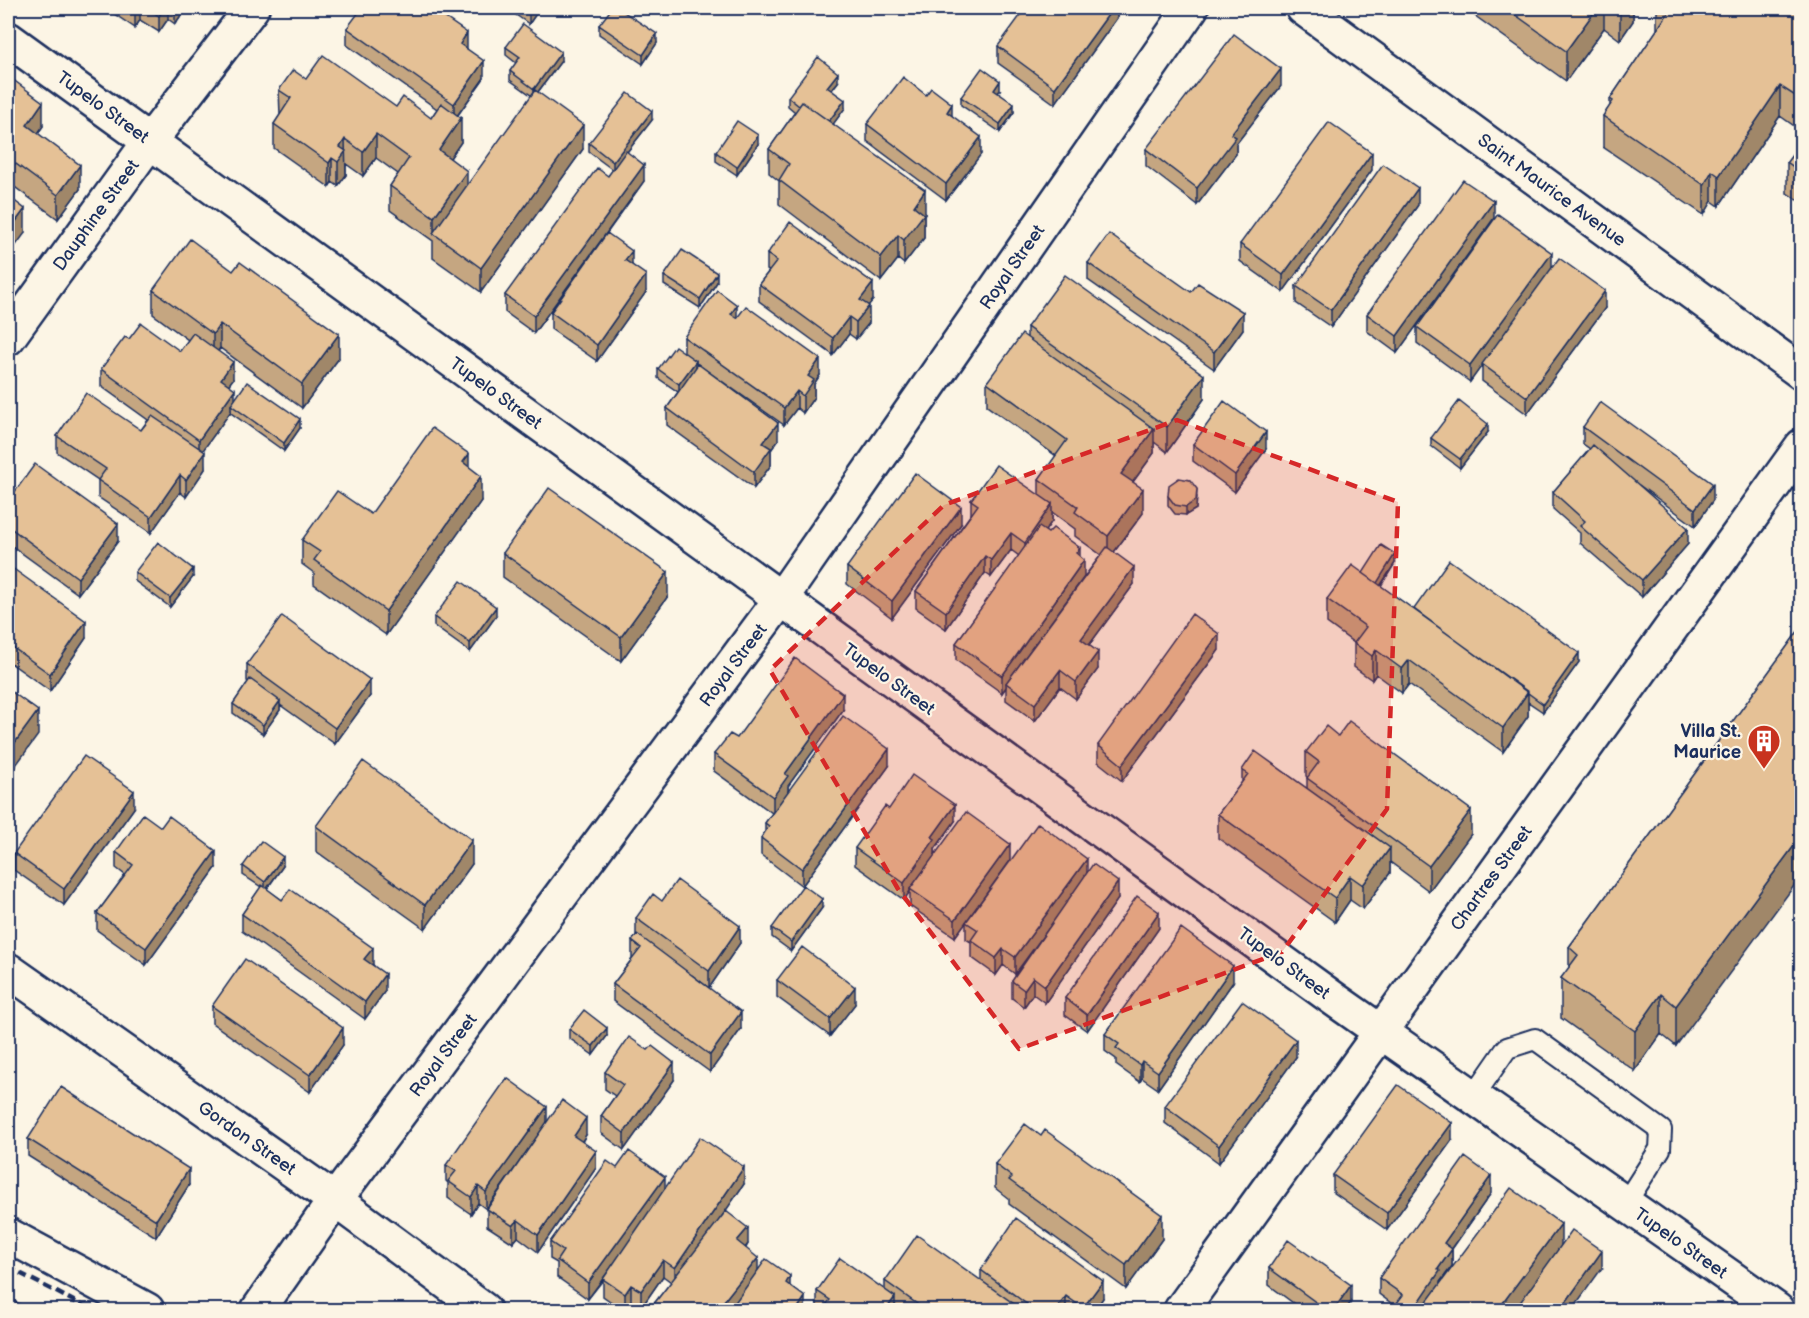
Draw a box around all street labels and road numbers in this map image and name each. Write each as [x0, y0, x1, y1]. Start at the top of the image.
street label: Tupelo Street [53, 67, 153, 148]
street label: Saint Maurice Avenue [1474, 130, 1630, 251]
street label: Dauphine Street [49, 155, 144, 275]
street label: Royal Street [976, 221, 1050, 314]
street label: Tupelo Street [446, 353, 546, 434]
street label: Royal Street [695, 619, 772, 711]
street label: Tupelo Street [839, 639, 939, 720]
street label: Chartres Street [1446, 821, 1537, 935]
street label: Tupelo Street [1234, 923, 1334, 1004]
street label: Royal Street [405, 1009, 482, 1101]
street label: Gordon Street [194, 1097, 300, 1180]
street label: Tupelo Street [1630, 1204, 1732, 1283]

